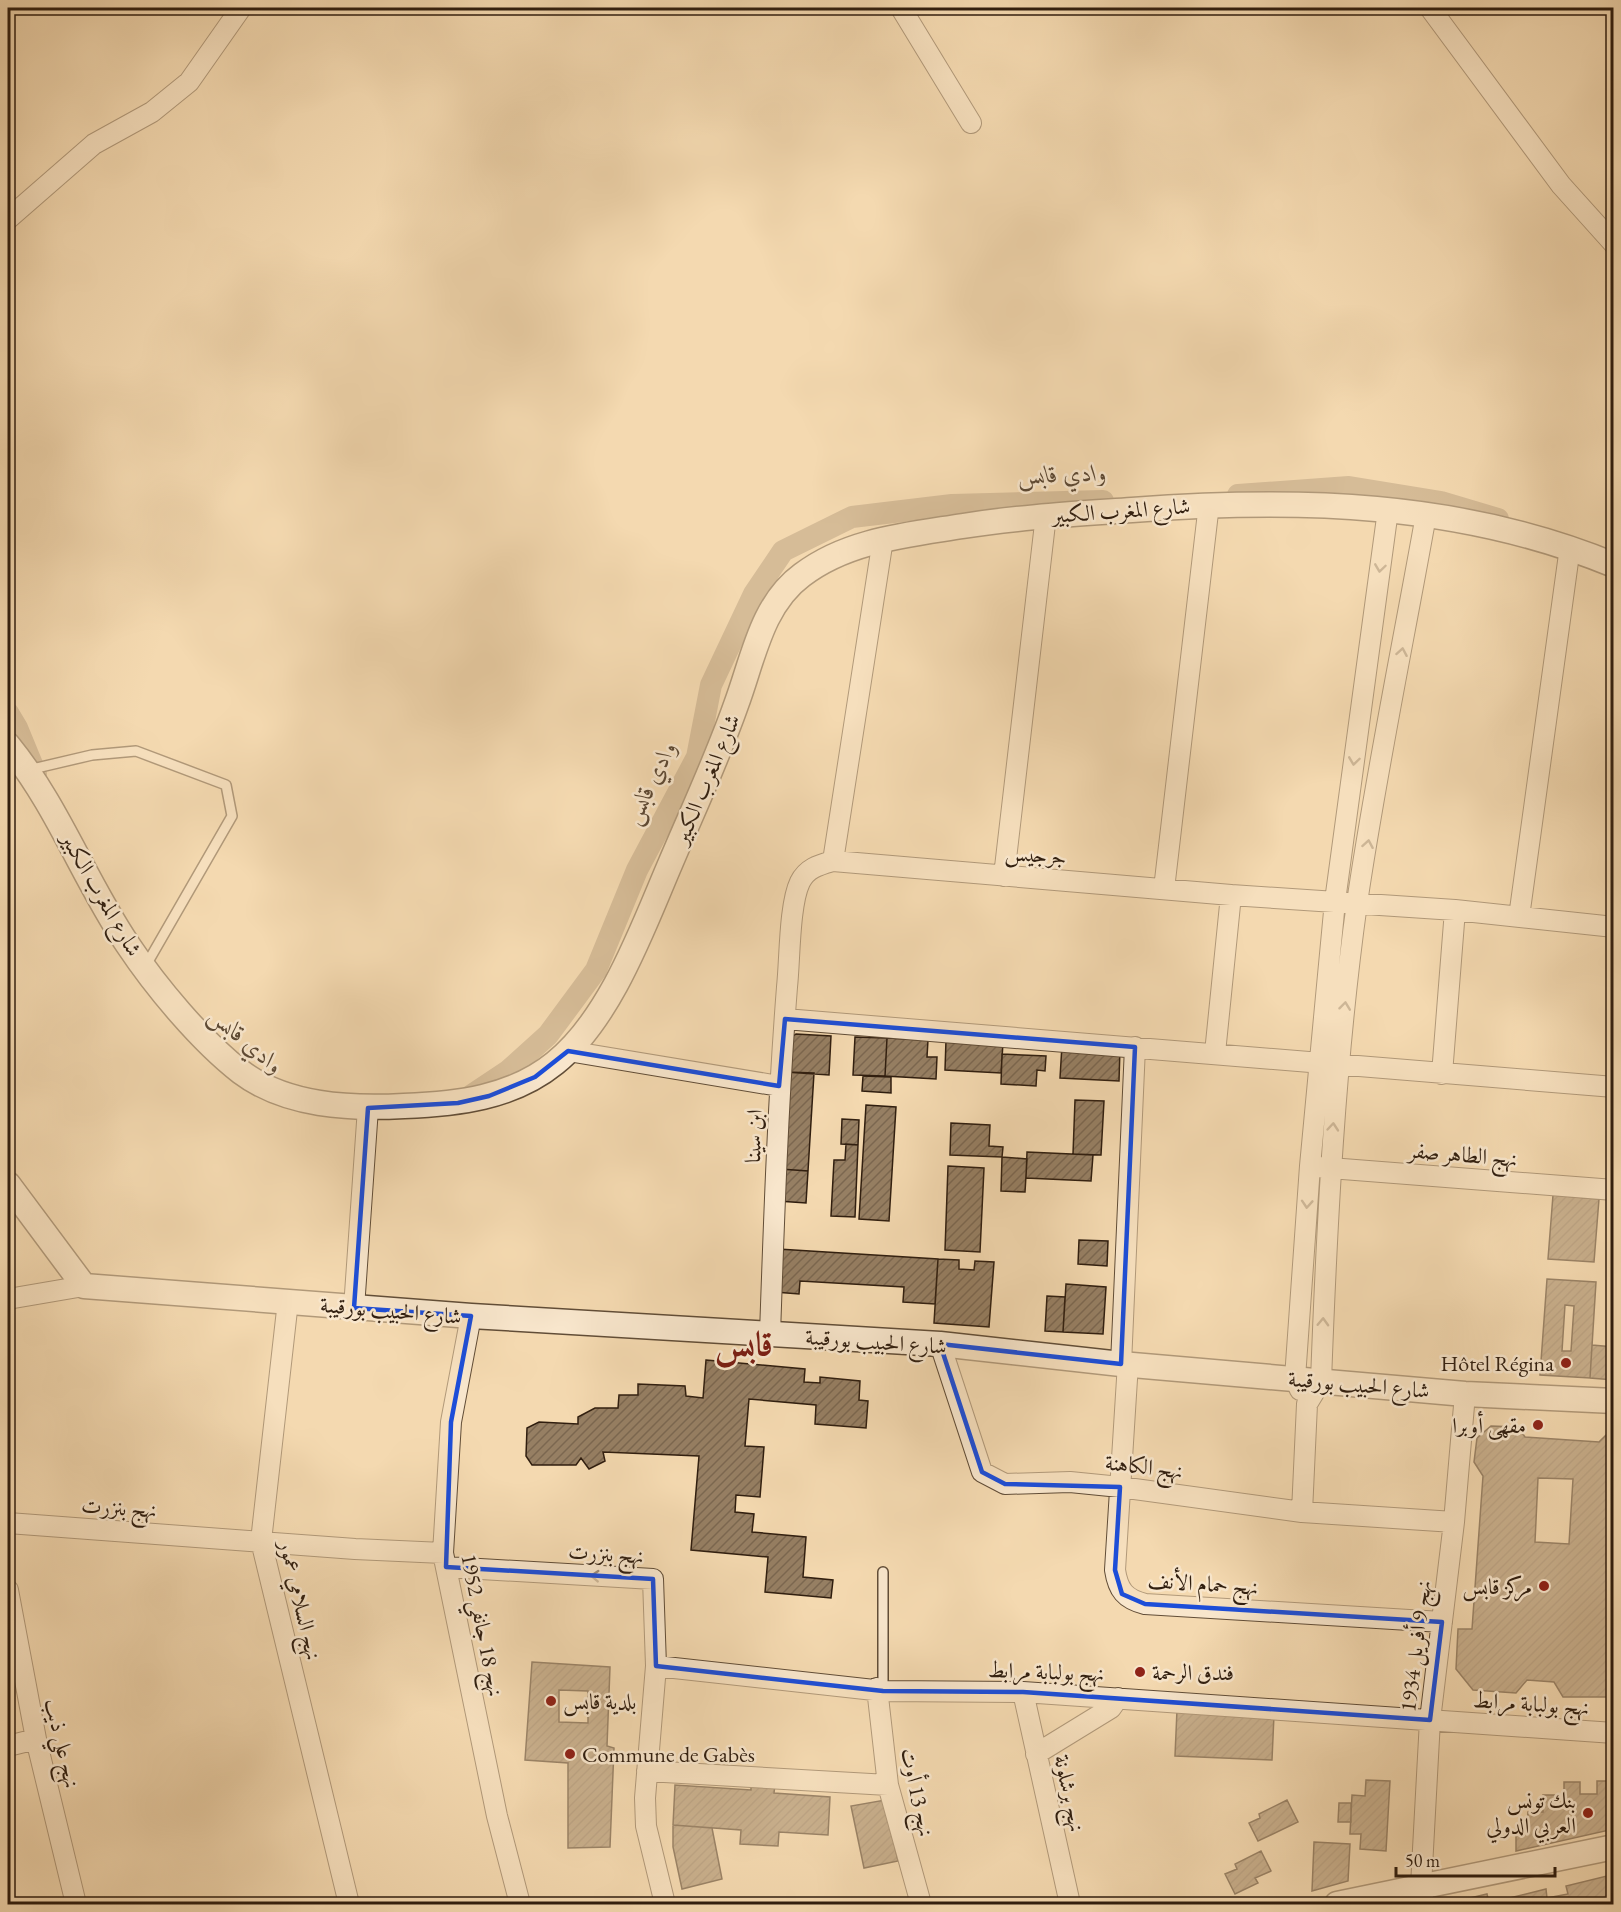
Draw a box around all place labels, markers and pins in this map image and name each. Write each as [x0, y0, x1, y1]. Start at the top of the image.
place label: Hôtel Régina [1441, 1349, 1554, 1378]
marker: Hôtel Régina [1559, 1356, 1573, 1370]
place label: مقهى أوبرا [1452, 1410, 1526, 1441]
marker: مقهى أوبرا [1531, 1418, 1545, 1432]
place label: مركز قابس [1462, 1572, 1532, 1602]
marker: مركز قابس [1537, 1579, 1551, 1593]
place label: فندق الرحمة [1152, 1658, 1234, 1687]
marker: فندق الرحمة [1133, 1665, 1147, 1679]
place label: بلدية قابس [563, 1687, 636, 1717]
marker: بلدية قابس [544, 1694, 558, 1708]
place label: Commune de Gabès [582, 1740, 755, 1769]
marker: Commune de Gabès [563, 1747, 577, 1761]
place label: بنك تونس العربي الدولي [1486, 1786, 1576, 1844]
marker: بنك تونس العربي الدولي [1581, 1806, 1595, 1820]

